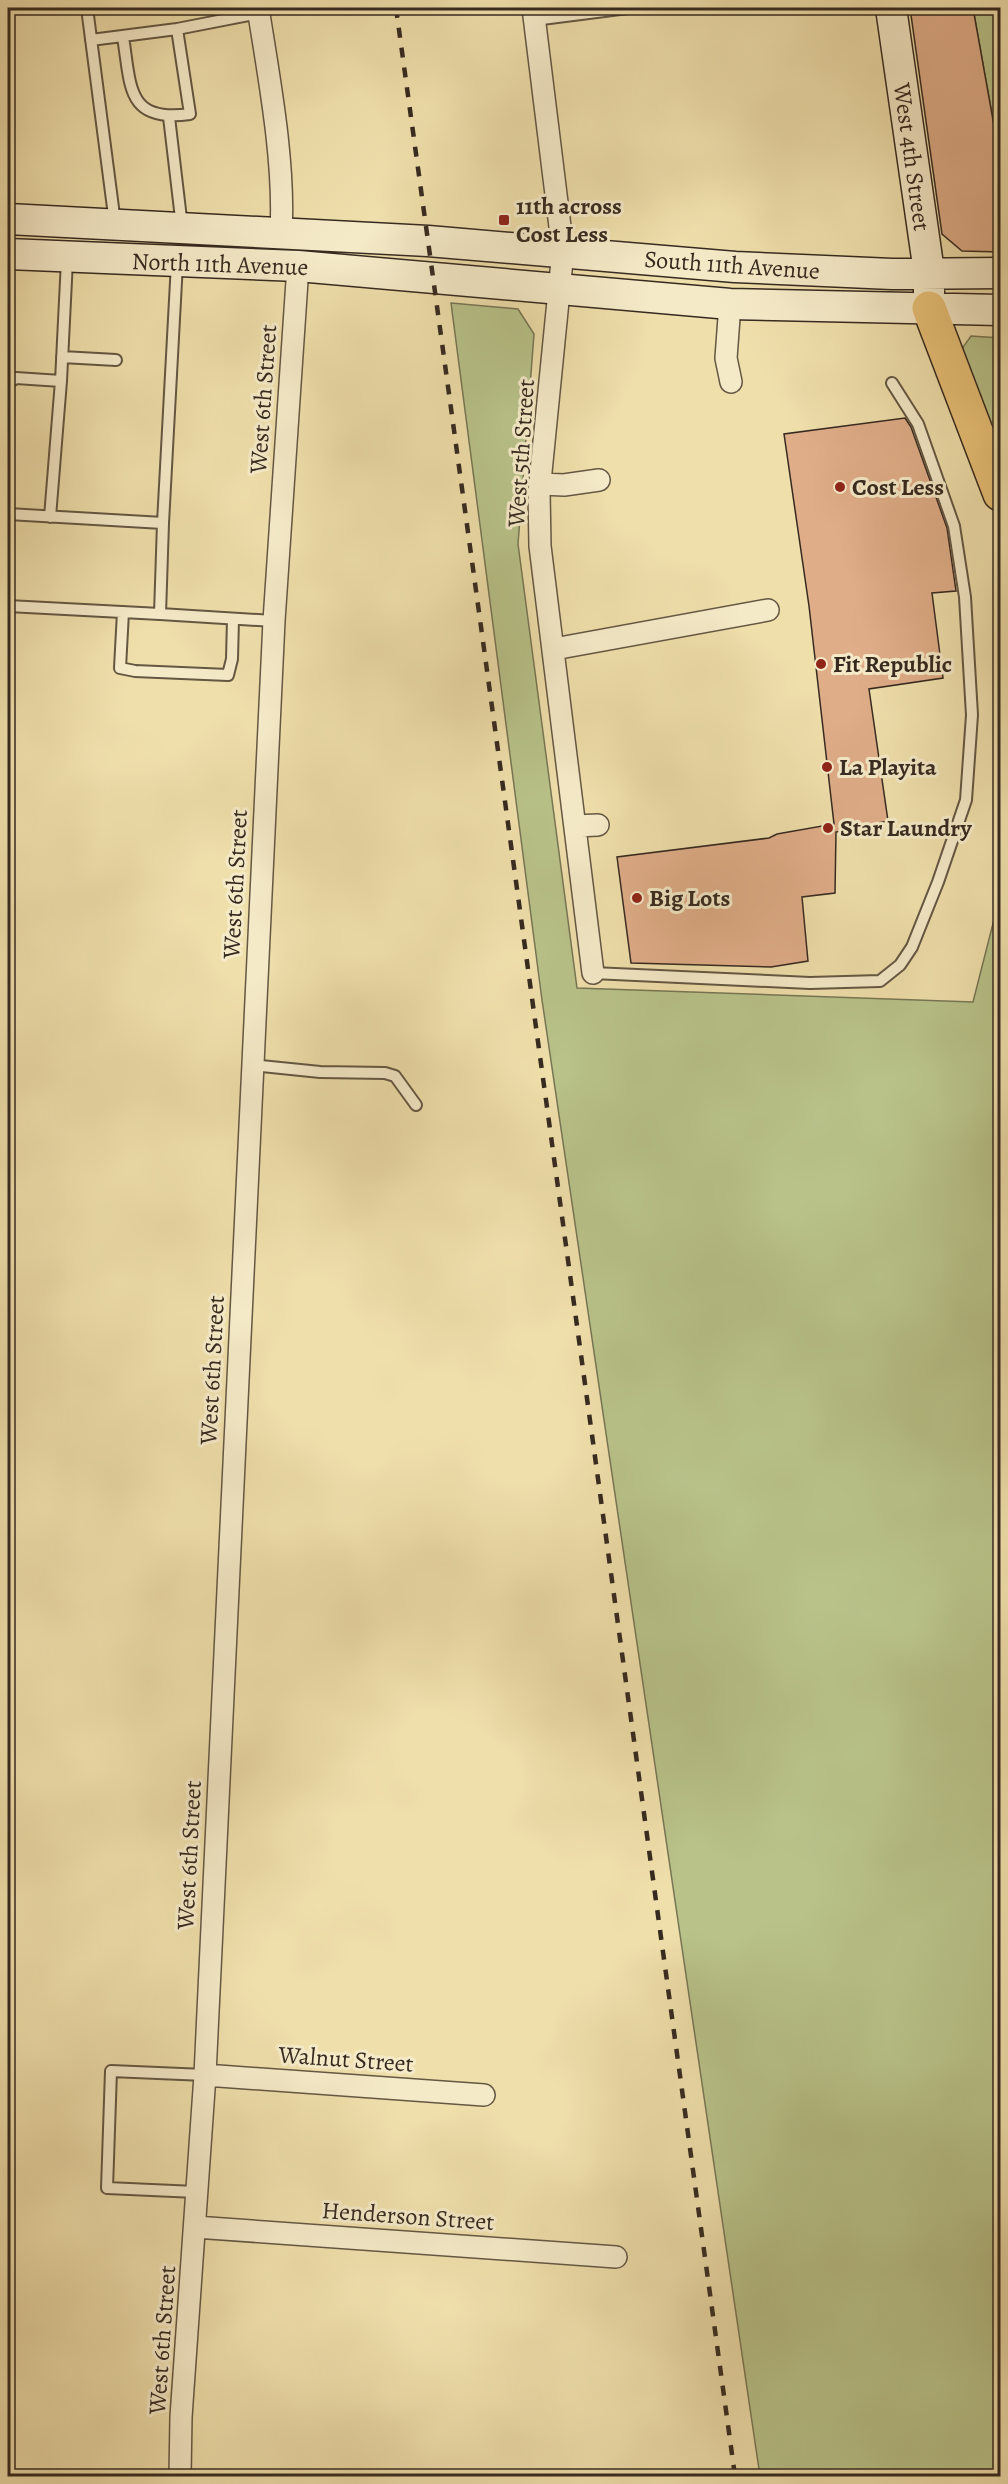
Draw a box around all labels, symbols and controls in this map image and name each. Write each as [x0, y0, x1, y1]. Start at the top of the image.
street label: West 4th Street [886, 80, 938, 233]
place label: 11th across Cost Less [516, 190, 622, 250]
marker: 11th across Cost Less [497, 213, 511, 227]
street label: South 11th Avenue [643, 243, 821, 287]
street label: North 11th Avenue [131, 245, 309, 283]
street label: West 6th Street [242, 323, 284, 476]
street label: West 5th Street [500, 378, 542, 529]
place label: Cost Less [852, 471, 944, 503]
marker: Cost Less [833, 480, 847, 494]
place label: Fit Republic [833, 648, 952, 680]
marker: Fit Republic [814, 657, 828, 671]
place label: La Playita [839, 751, 937, 783]
marker: La Playita [820, 760, 834, 774]
street label: West 6th Street [215, 809, 255, 960]
place label: Star Laundry [840, 812, 972, 844]
marker: Star Laundry [821, 821, 835, 835]
place label: Big Lots [649, 882, 730, 914]
marker: Big Lots [630, 891, 644, 905]
street label: West 6th Street [192, 1295, 232, 1446]
street label: West 6th Street [169, 1780, 209, 1931]
street label: Walnut Street [276, 2038, 415, 2080]
street label: Henderson Street [321, 2194, 495, 2238]
street label: West 6th Street [141, 2264, 183, 2417]

